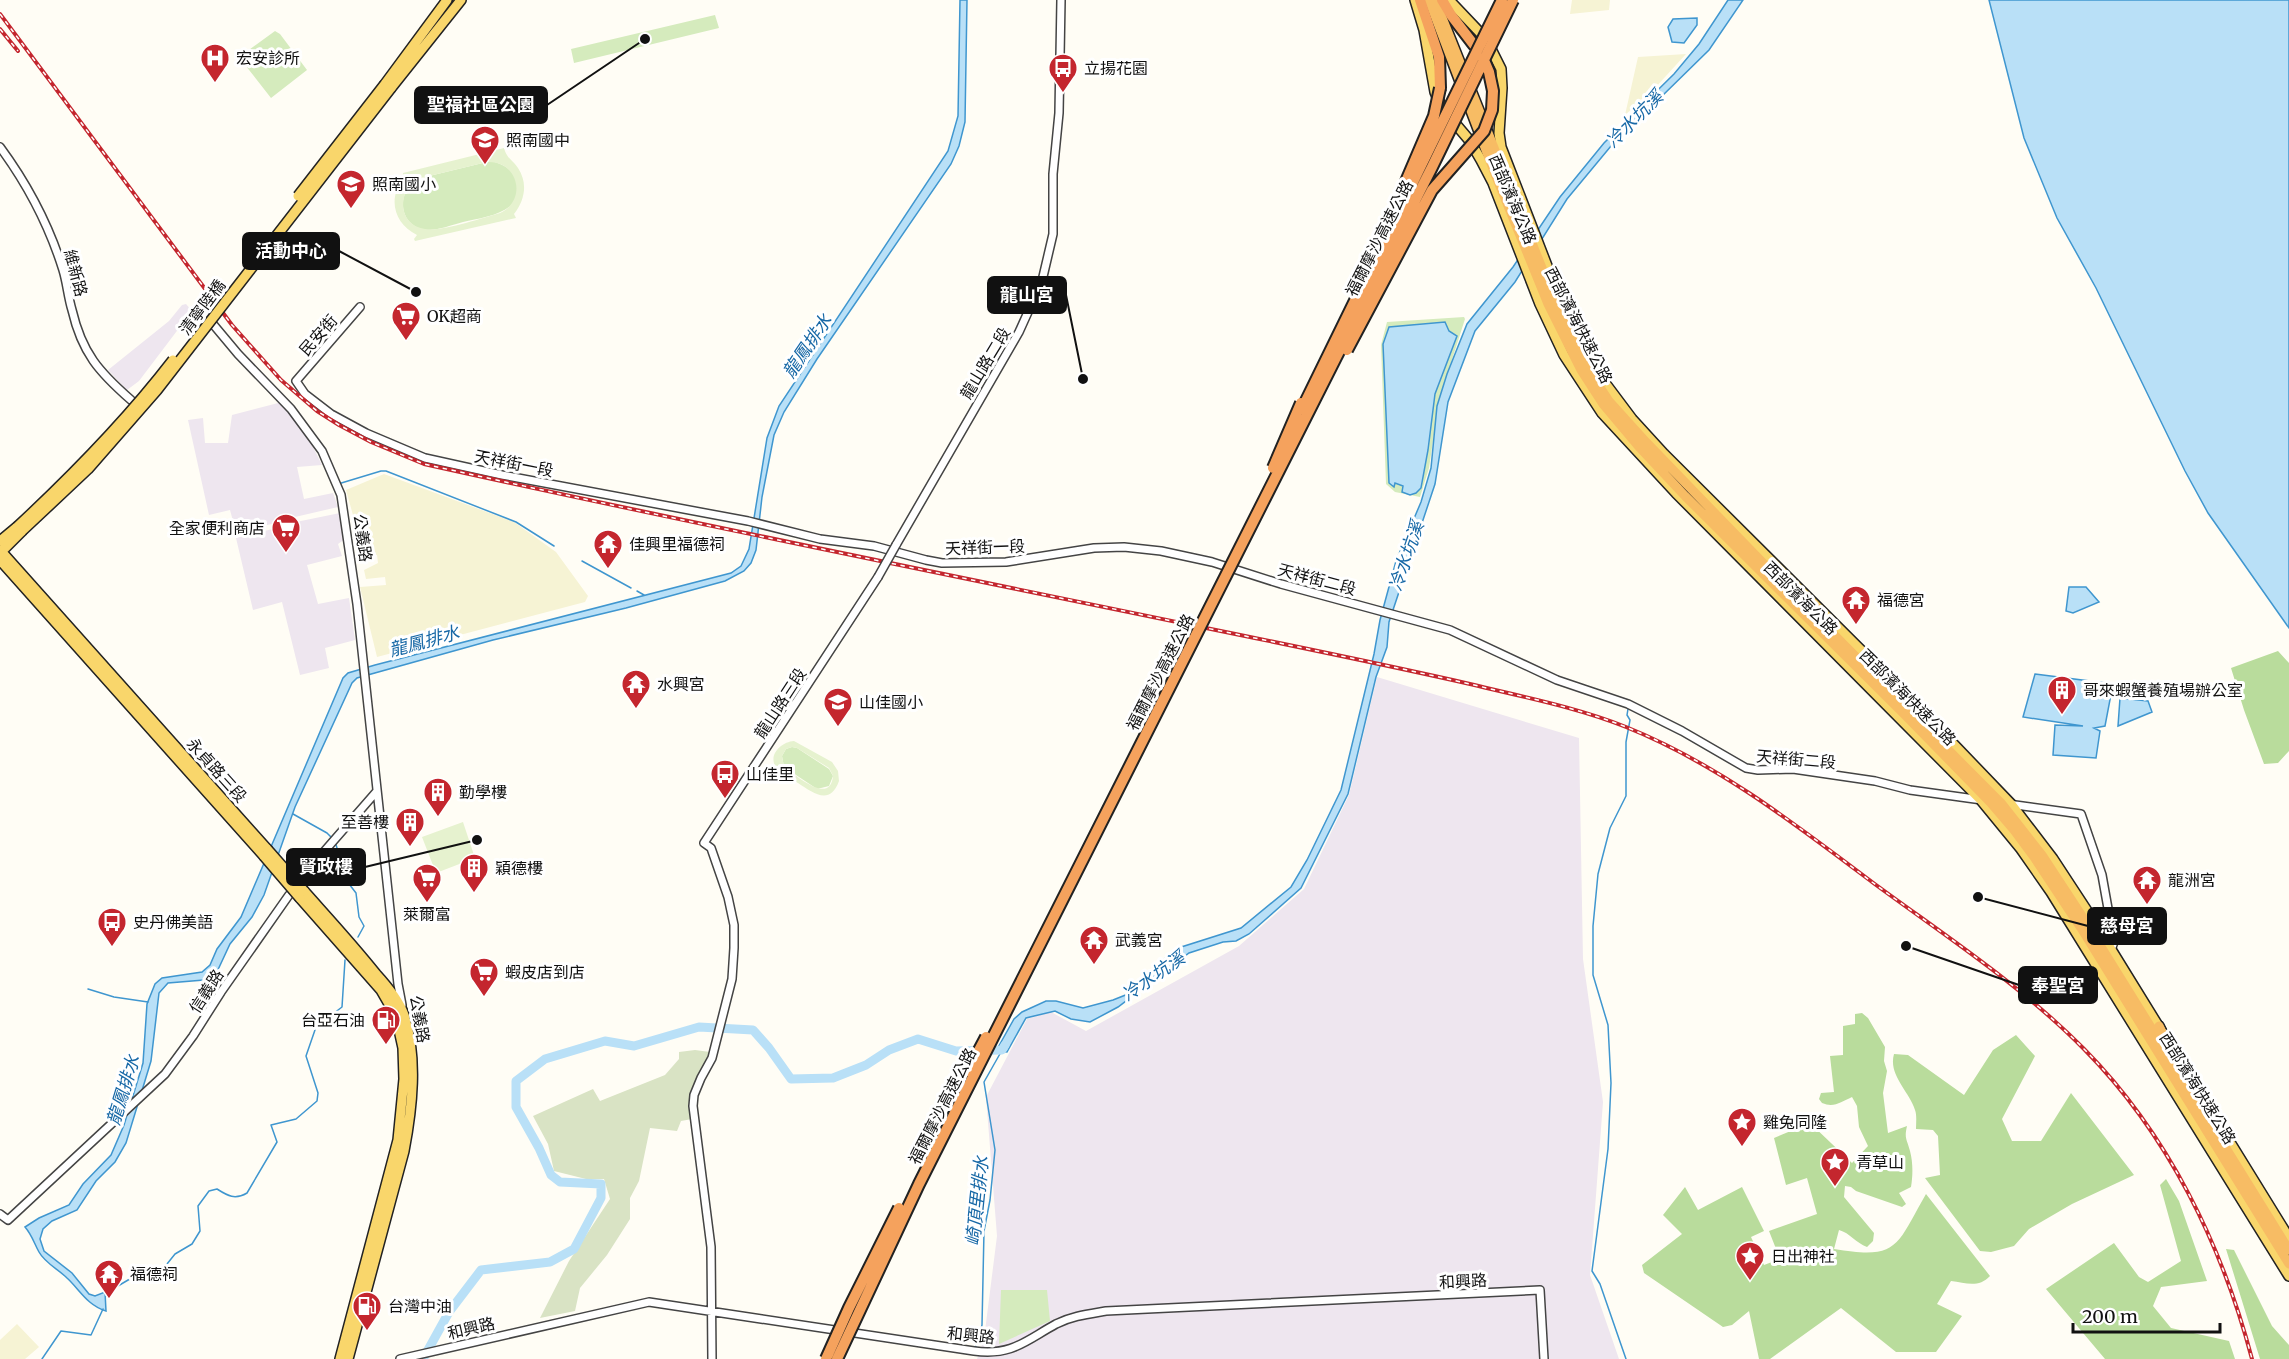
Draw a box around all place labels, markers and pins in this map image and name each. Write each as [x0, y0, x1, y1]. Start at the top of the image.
hospital icon: 宏安診所 [199, 42, 231, 84]
place label: 宏安診所 [236, 48, 300, 68]
bus stop icon: 立揚花園 [1047, 52, 1079, 94]
place label: 立揚花園 [1084, 58, 1148, 78]
callout: 聖福社區公園 [415, 87, 547, 123]
school or university icon: 照南國中 [469, 124, 501, 166]
place label: 照南國中 [506, 130, 570, 150]
school or university icon: 照南國小 [335, 168, 367, 210]
place label: 照南國小 [372, 174, 436, 194]
callout: 活動中心 [243, 233, 339, 269]
callout: 龍山宮 [988, 277, 1066, 313]
supermarket icon: OK超商 [390, 300, 422, 342]
place label: OK超商 [427, 306, 482, 326]
supermarket icon: 全家便利商店 [270, 512, 302, 554]
place label: 全家便利商店 [169, 518, 265, 538]
temple icon: 佳興里福德祠 [592, 528, 624, 570]
place label: 佳興里福德祠 [629, 534, 725, 554]
temple icon: 福德宮 [1840, 584, 1872, 626]
place label: 福德宮 [1877, 590, 1925, 610]
temple icon: 水興宮 [620, 668, 652, 710]
place label: 水興宮 [657, 674, 705, 694]
building icon: 哥來蝦蟹養殖場辦公室 [2046, 674, 2078, 716]
place label: 哥來蝦蟹養殖場辦公室 [2083, 680, 2243, 700]
school or university icon: 山佳國小 [822, 686, 854, 728]
place label: 山佳國小 [859, 692, 923, 712]
bus stop icon: 山佳里 [709, 758, 741, 800]
place label: 山佳里 [746, 764, 794, 784]
building icon: 勤學樓 [422, 776, 454, 818]
place label: 勤學樓 [459, 782, 507, 802]
building icon: 至善樓 [394, 806, 426, 848]
place label: 至善樓 [341, 812, 389, 832]
callout: 賢政樓 [287, 849, 365, 885]
building icon: 穎德樓 [458, 852, 490, 894]
place label: 穎德樓 [495, 858, 543, 878]
supermarket icon: 萊爾富 [411, 862, 443, 904]
temple icon: 龍洲宮 [2131, 864, 2163, 906]
place label: 龍洲宮 [2168, 870, 2216, 890]
place label: 萊爾富 [403, 904, 451, 924]
bus stop icon: 史丹佛美語 [96, 906, 128, 948]
callout: 慈母宮 [2088, 908, 2166, 944]
place label: 史丹佛美語 [133, 912, 213, 932]
temple icon: 武義宮 [1078, 924, 1110, 966]
place label: 武義宮 [1115, 930, 1163, 950]
supermarket icon: 蝦皮店到店 [468, 956, 500, 998]
place label: 蝦皮店到店 [505, 962, 585, 982]
callout: 奉聖宮 [2019, 967, 2097, 1003]
fuel station icon: 台亞石油 [370, 1004, 402, 1046]
place label: 台亞石油 [301, 1010, 365, 1030]
place icon: 雞兔同隆 [1726, 1106, 1758, 1148]
place label: 雞兔同隆 [1763, 1112, 1827, 1132]
place icon: 青草山 [1819, 1146, 1851, 1188]
place label: 青草山 [1856, 1152, 1904, 1172]
place icon: 日出神社 [1734, 1240, 1766, 1282]
place label: 日出神社 [1771, 1246, 1835, 1266]
temple icon: 福德祠 [93, 1258, 125, 1300]
place label: 福德祠 [130, 1264, 178, 1284]
fuel station icon: 台灣中油 [351, 1290, 383, 1332]
place label: 台灣中油 [388, 1296, 452, 1316]

